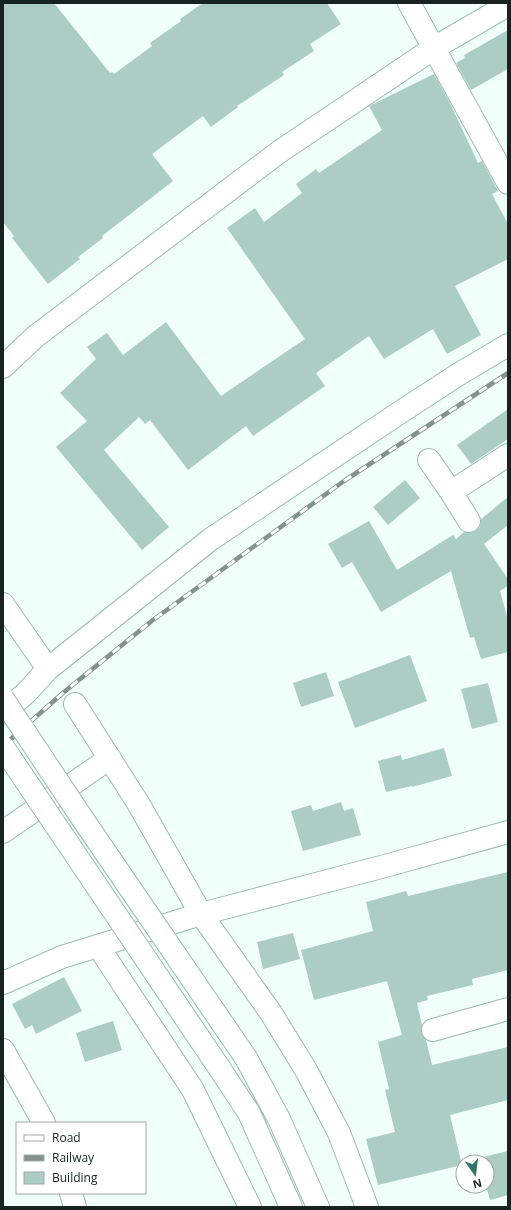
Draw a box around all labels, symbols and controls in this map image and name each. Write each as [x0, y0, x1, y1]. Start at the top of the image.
legend [16, 1122, 146, 1194]
text: Road [52, 1129, 81, 1146]
text: Railway [52, 1149, 95, 1166]
north arrow [455, 1154, 495, 1194]
text: Building [52, 1169, 98, 1186]
text: N [471, 1176, 484, 1193]

